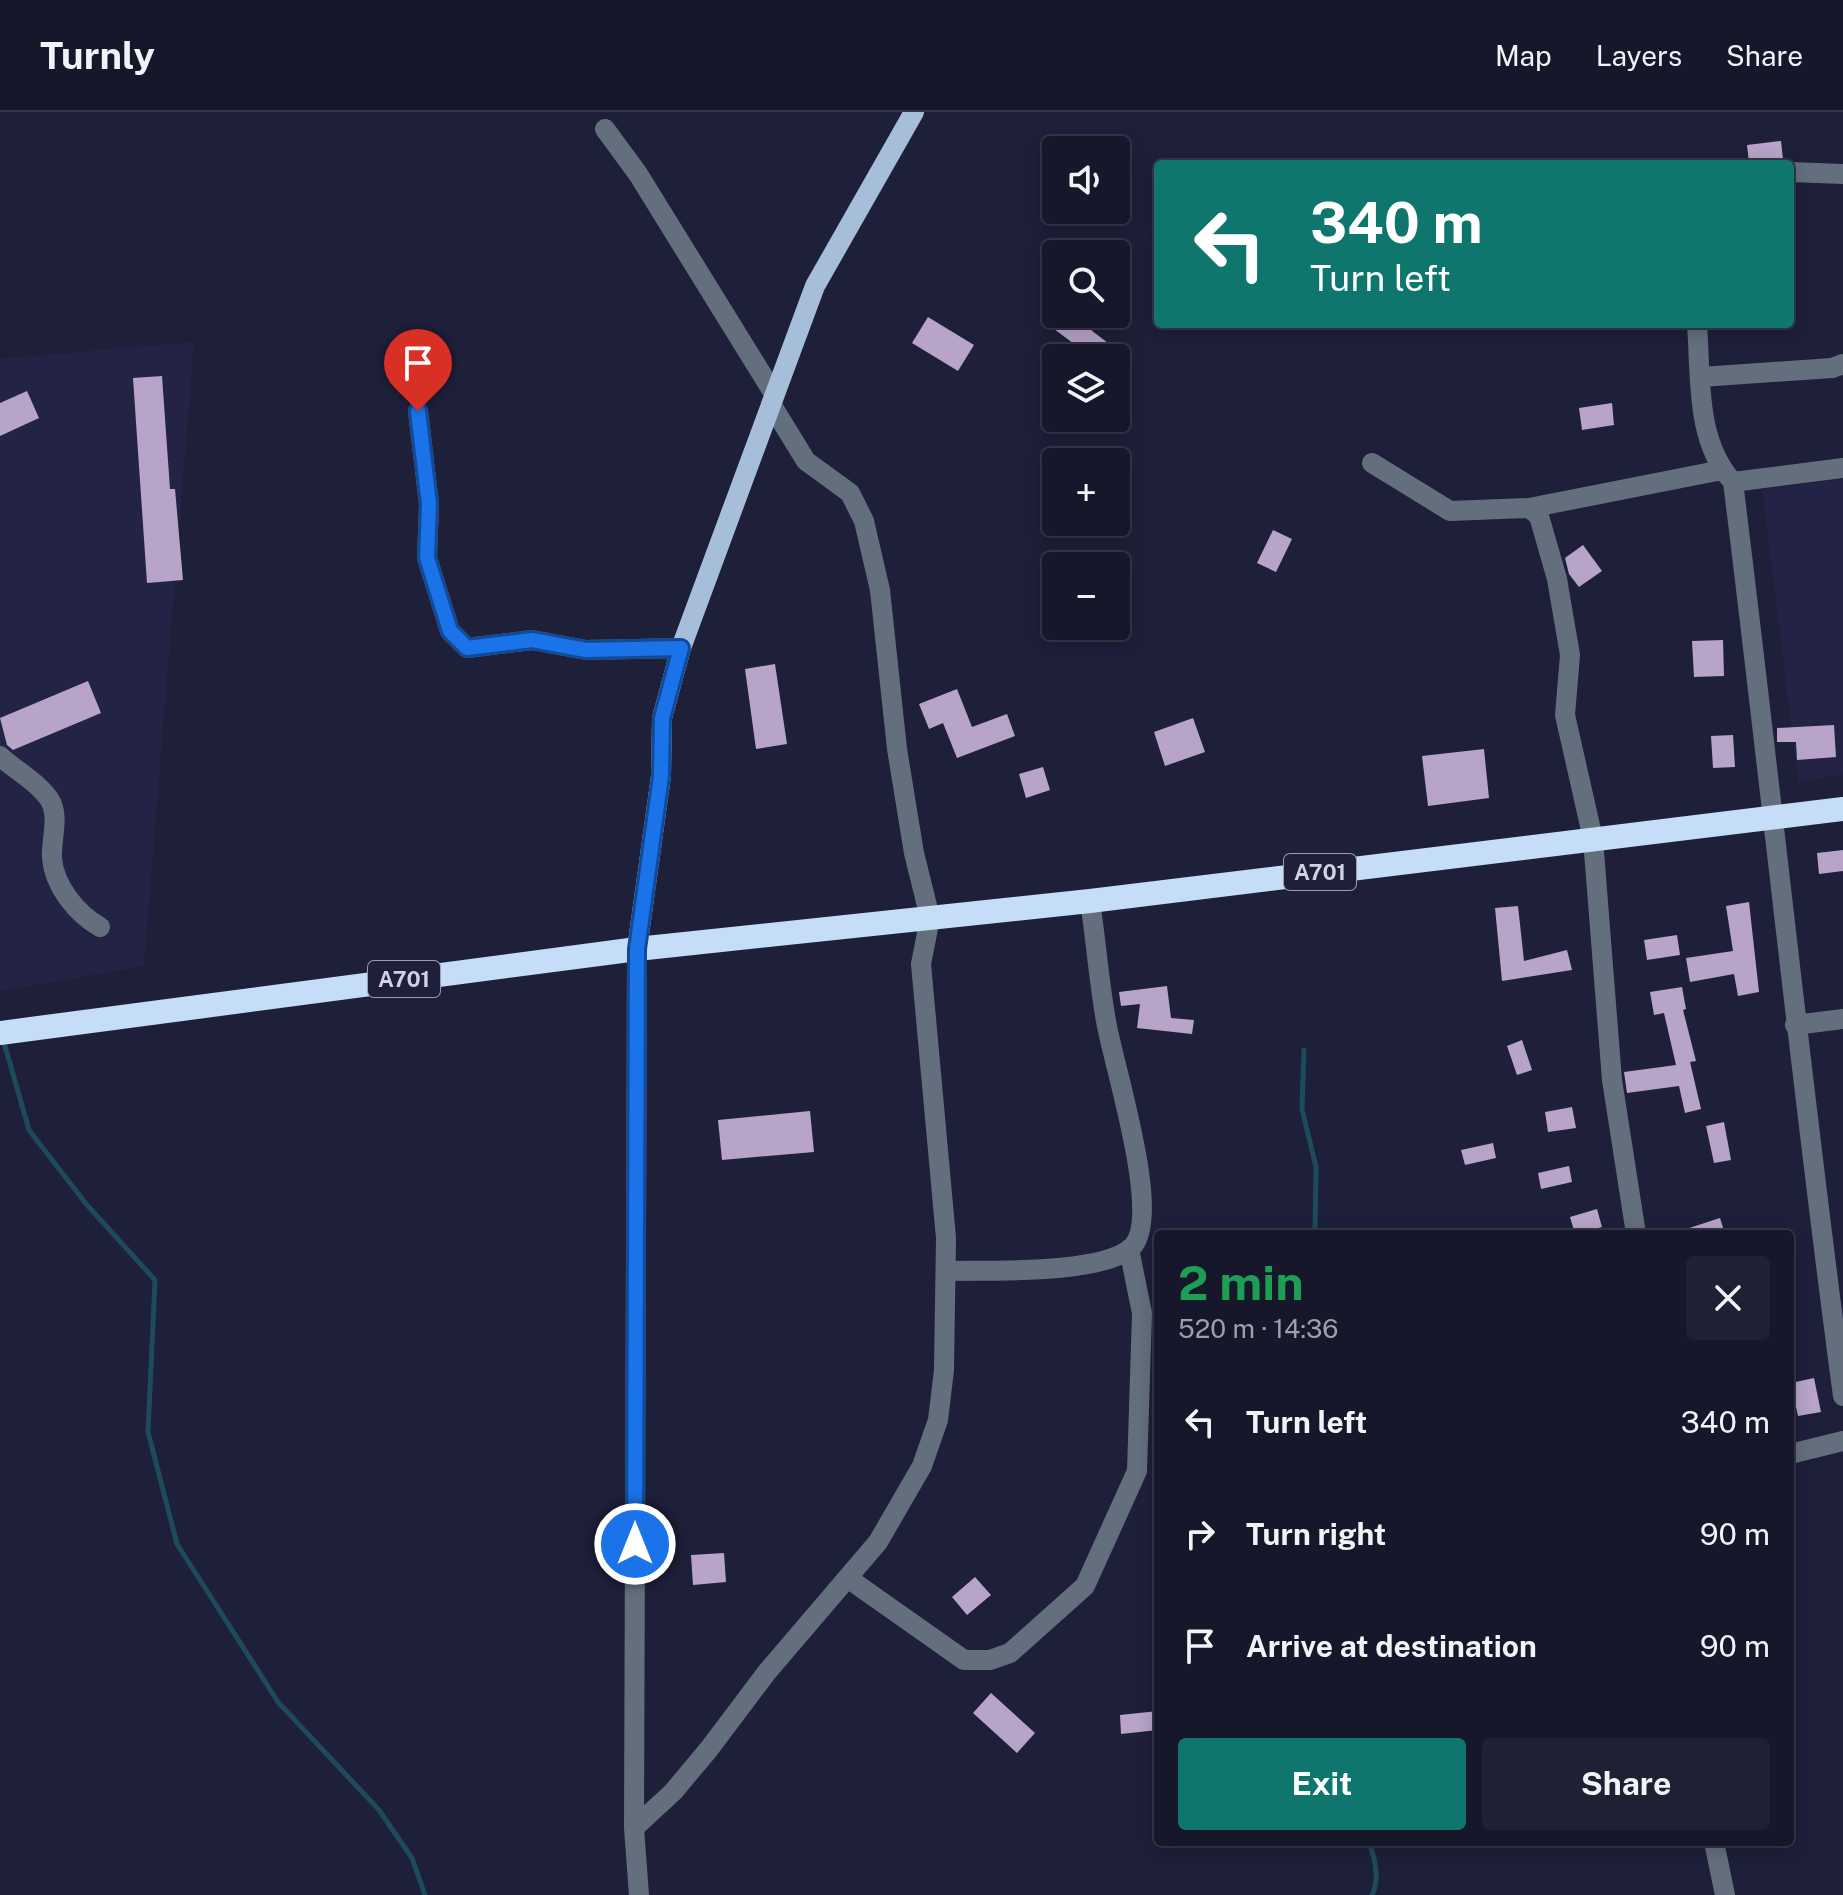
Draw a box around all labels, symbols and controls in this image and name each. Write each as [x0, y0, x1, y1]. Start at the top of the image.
text: Turnly [40, 33, 155, 78]
text: Map [1495, 39, 1552, 72]
text: Layers [1596, 39, 1682, 72]
text: Share [1726, 39, 1803, 72]
map controls [1042, 136, 1130, 640]
button: sound [1042, 136, 1130, 224]
text: 340 m [1310, 190, 1483, 256]
icon: left [1178, 192, 1282, 296]
button: search [1042, 240, 1130, 328]
text: Turn left [1310, 257, 1451, 299]
pin [384, 329, 452, 411]
icon: arrive [396, 341, 440, 385]
button: layers [1042, 344, 1130, 432]
button: + [1042, 448, 1130, 536]
button: − [1042, 552, 1130, 640]
road number: A701 [1284, 854, 1356, 890]
road number: A701 [368, 961, 440, 997]
text: 2 min [1178, 1254, 1304, 1311]
button: close [1686, 1256, 1770, 1340]
text: 520 m · 14:36 [1178, 1313, 1338, 1344]
icon: left [1178, 1400, 1222, 1444]
text: Turn left [1246, 1404, 1367, 1440]
text: 340 m [1681, 1404, 1770, 1440]
position arrow [593, 1502, 677, 1586]
icon: right [1178, 1512, 1222, 1556]
text: Turn right [1246, 1516, 1386, 1552]
text: 90 m [1700, 1516, 1770, 1552]
icon: arrive [1178, 1624, 1222, 1668]
text: Arrive at destination [1246, 1628, 1537, 1664]
text: 90 m [1700, 1628, 1770, 1664]
button: Exit [1178, 1738, 1466, 1830]
button: Share [1482, 1738, 1770, 1830]

